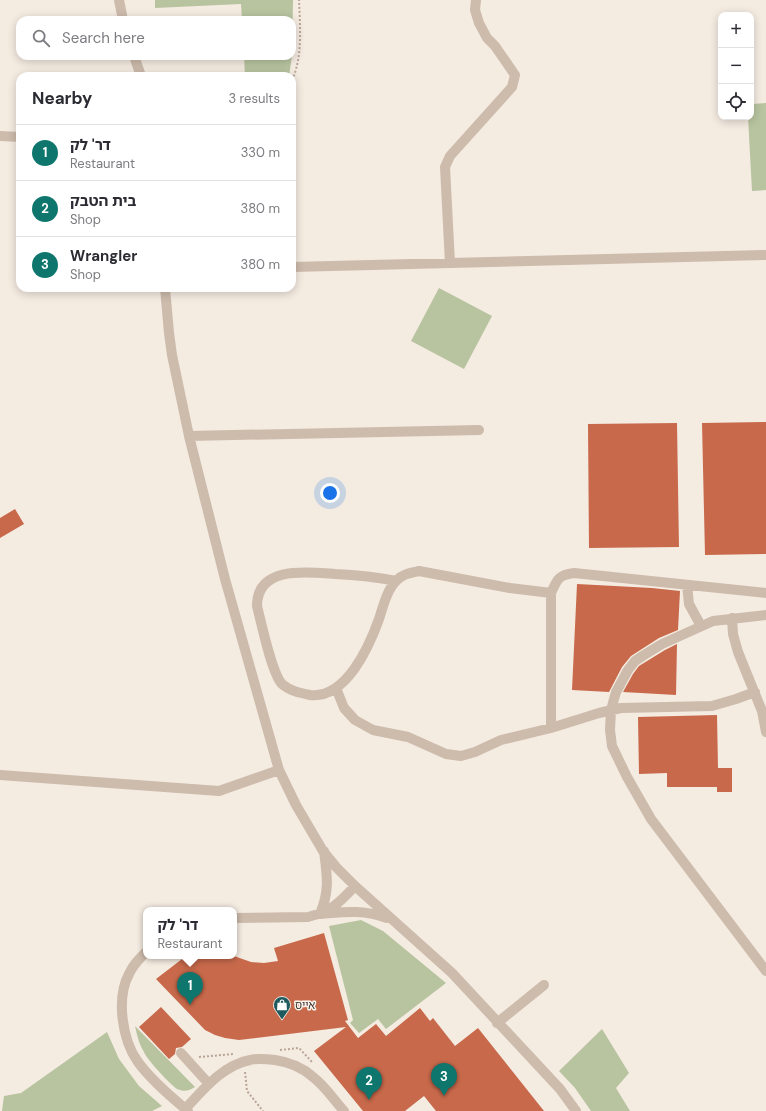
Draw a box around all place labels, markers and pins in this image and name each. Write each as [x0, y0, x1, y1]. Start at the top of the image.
pin: 1 [177, 972, 203, 1005]
shop icon: אייס [272, 995, 292, 1020]
place label: אייס [295, 998, 315, 1012]
pin: 3 [431, 1063, 457, 1096]
pin: 2 [356, 1067, 382, 1100]

